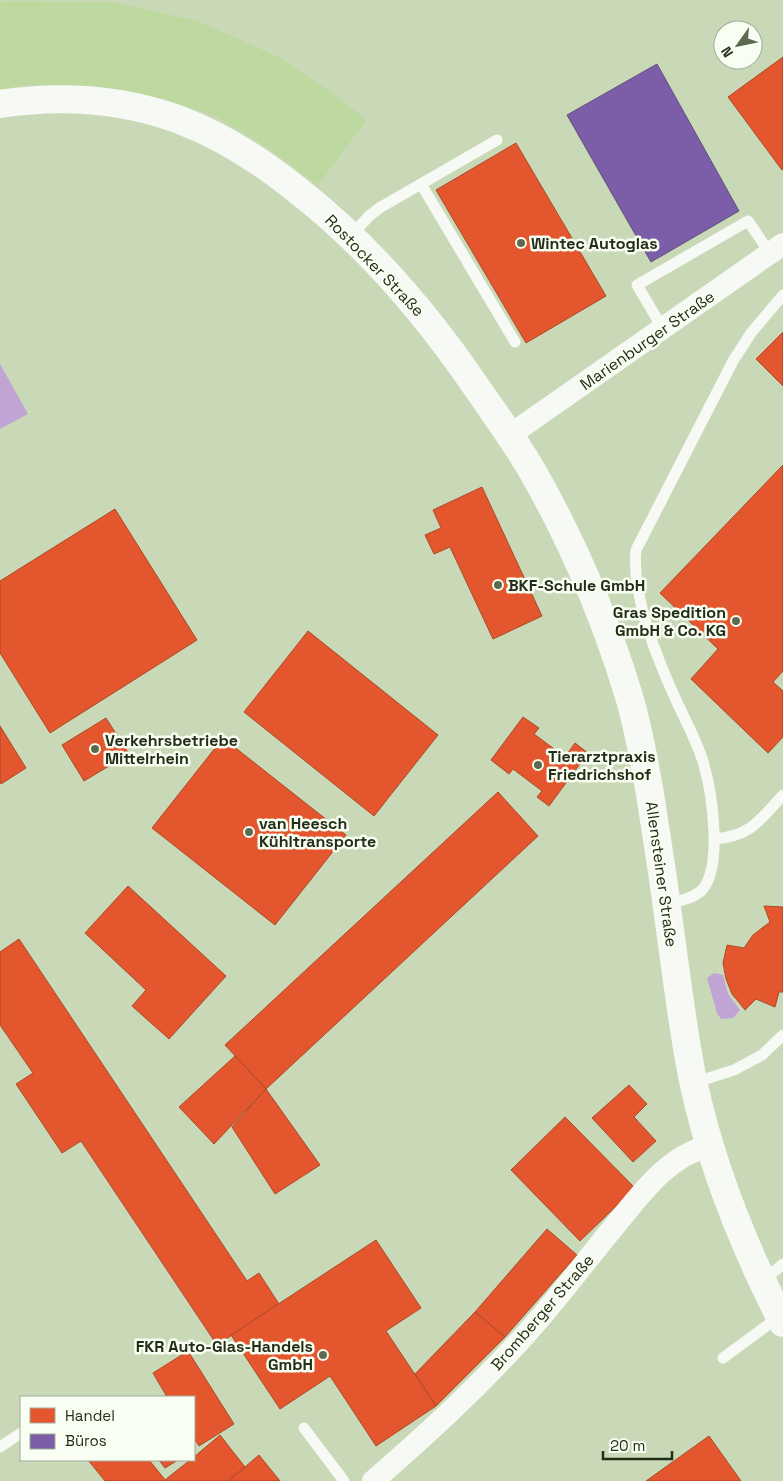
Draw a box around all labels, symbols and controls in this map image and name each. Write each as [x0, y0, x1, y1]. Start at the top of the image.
north arrow [713, 20, 763, 70]
text: N [717, 43, 737, 61]
street label: Rostocker Straße [320, 210, 429, 321]
place label: Wintec Autoglas [531, 233, 658, 254]
marker: Wintec Autoglas [515, 237, 527, 249]
street label: Marienburger Straße [576, 286, 719, 395]
place label: BKF-Schule GmbH [508, 575, 645, 596]
marker: BKF-Schule GmbH [492, 579, 504, 591]
place label: Gras Spedition GmbH & Co. KG [613, 602, 726, 641]
marker: Gras Spedition GmbH & Co. KG [730, 615, 742, 627]
place label: Verkehrsbetriebe Mittelrhein [105, 730, 238, 769]
marker: Verkehrsbetriebe Mittelrhein [89, 743, 101, 755]
place label: Tierarztpraxis Friedrichshof [548, 746, 656, 785]
marker: Tierarztpraxis Friedrichshof [532, 759, 544, 771]
street label: Allensteiner Straße [641, 800, 682, 948]
place label: van Heesch Kühltransporte [259, 813, 376, 852]
marker: van Heesch Kühltransporte [243, 826, 255, 838]
street label: Bromberger Straße [486, 1250, 599, 1375]
place label: FKR Auto-Glas-Handels GmbH [136, 1336, 313, 1375]
marker: FKR Auto-Glas-Handels GmbH [317, 1349, 329, 1361]
legend [20, 1396, 195, 1461]
text: Handel [65, 1406, 115, 1425]
scale bar [603, 1428, 672, 1460]
text: Büros [65, 1431, 107, 1450]
text: 20 m [610, 1436, 645, 1455]

